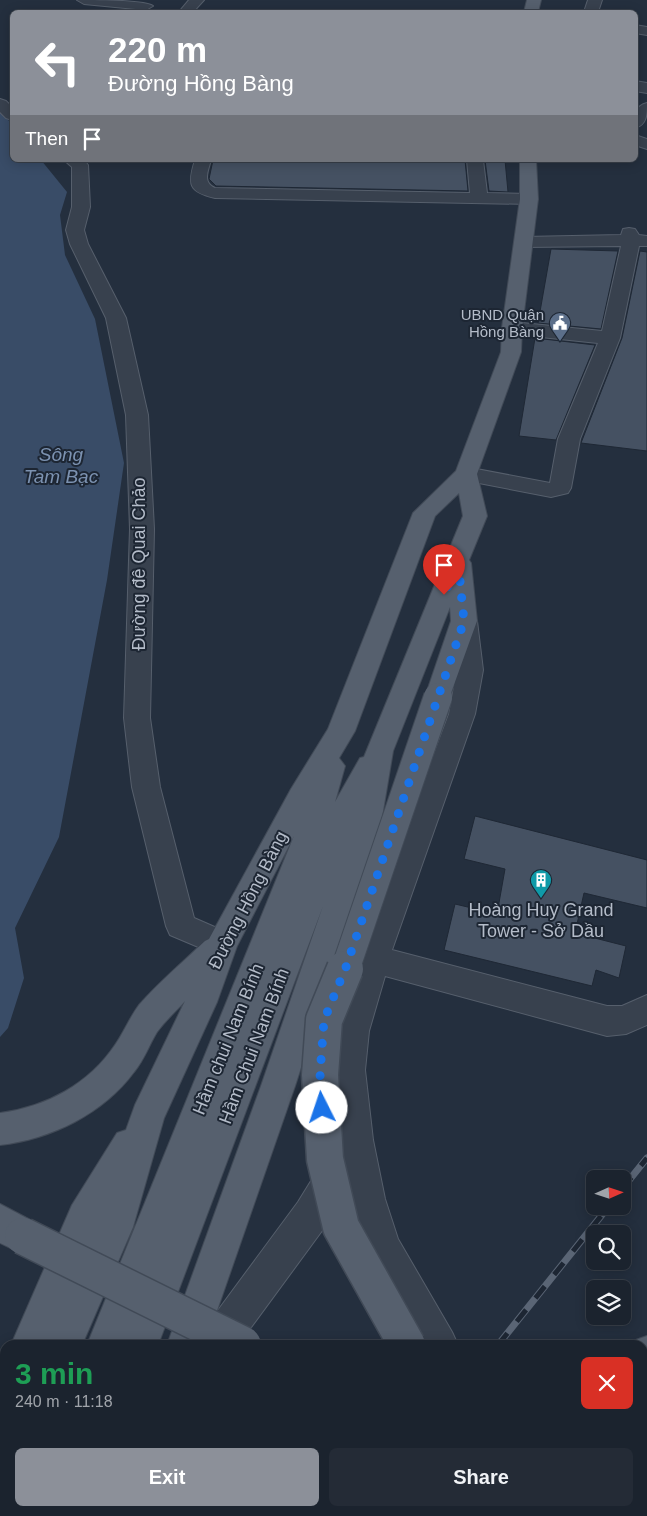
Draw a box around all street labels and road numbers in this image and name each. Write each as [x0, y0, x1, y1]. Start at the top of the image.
street label: Đường đê Quai Chảo [129, 478, 149, 650]
street label: Đường Hồng Bàng [205, 828, 291, 972]
street label: Hầm chui Nam Bính [189, 961, 267, 1117]
street label: Hầm Chui Nam Bính [215, 965, 293, 1127]

